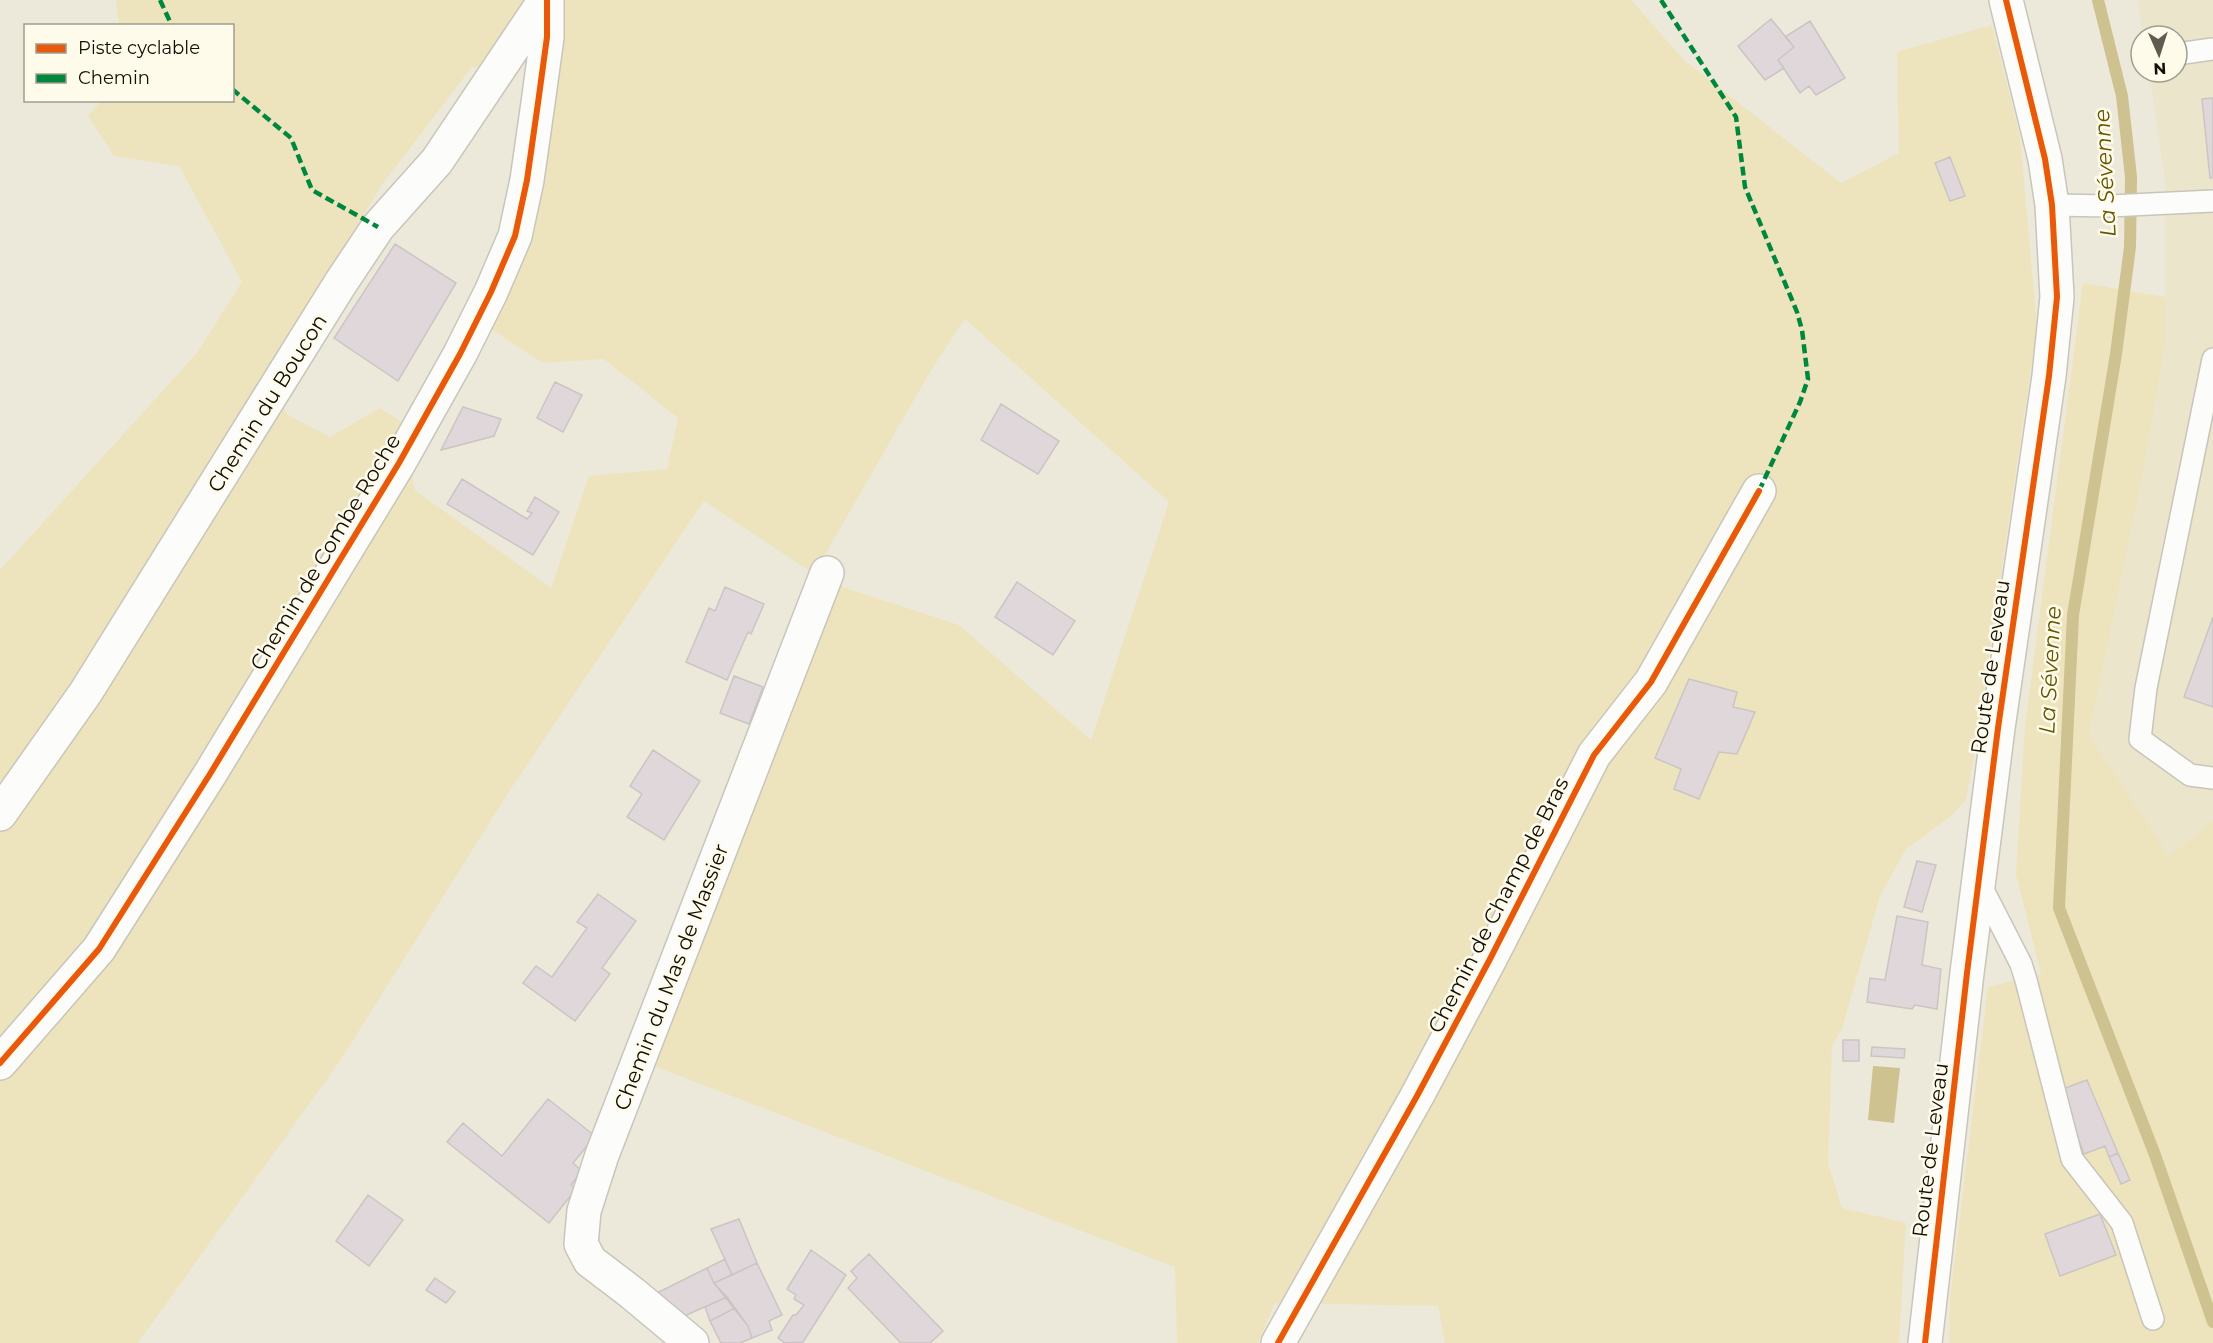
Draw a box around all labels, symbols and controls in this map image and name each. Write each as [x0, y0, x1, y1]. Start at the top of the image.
legend [24, 24, 234, 102]
north arrow [2129, 24, 2189, 84]
text: Piste cyclable [78, 37, 200, 59]
text: N [2153, 59, 2167, 78]
text: Chemin [78, 67, 150, 89]
water label: La Sévenne [2088, 108, 2122, 238]
street label: Chemin du Boucon [202, 309, 332, 497]
street label: Chemin de Combe Roche [244, 429, 406, 675]
street label: Route de Leveau [1965, 578, 2015, 756]
water label: La Sévenne [2033, 605, 2067, 735]
street label: Chemin de Champ de Bras [1422, 773, 1574, 1037]
street label: Chemin du Mas de Massier [609, 840, 733, 1114]
street label: Route de Leveau [1907, 1061, 1953, 1239]

